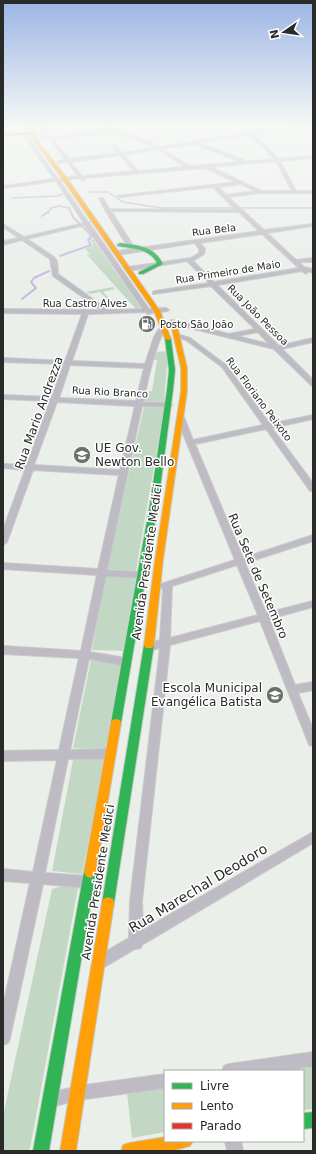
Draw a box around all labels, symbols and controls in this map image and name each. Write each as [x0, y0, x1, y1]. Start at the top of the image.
north arrow [264, 12, 304, 52]
text: N [267, 28, 282, 40]
street label: Rua Bela [191, 222, 237, 238]
street label: Rua Primeiro de Maio [175, 258, 281, 286]
street label: Rua João Pessoa [225, 282, 291, 348]
street label: Rua Castro Alves [43, 298, 127, 309]
fuel station icon: Posto São João [137, 314, 157, 334]
place label: Posto São João [160, 319, 233, 330]
street label: Rua Mario Andrezza [12, 355, 66, 471]
street label: Rua Floriano Peixoto [224, 355, 294, 443]
street label: Rua Rio Branco [72, 385, 148, 399]
place label: UE Gov. Newton Bello [95, 441, 174, 469]
school or university icon: UE Gov. Newton Bello [72, 445, 92, 465]
street label: Avenida Presidente Medici [129, 483, 165, 641]
street label: Rua Sete de Setembro [225, 511, 291, 641]
place label: Escola Municipal Evangélica Batista [151, 681, 262, 709]
school or university icon: Escola Municipal Evangélica Batista [265, 685, 285, 705]
street label: Avenida Presidente Medici [79, 803, 117, 961]
street label: Rua Marechal Deodoro [126, 840, 270, 936]
legend [164, 1070, 304, 1142]
text: Livre [200, 1079, 229, 1093]
text: Lento [200, 1099, 234, 1113]
text: Parado [200, 1119, 241, 1133]

